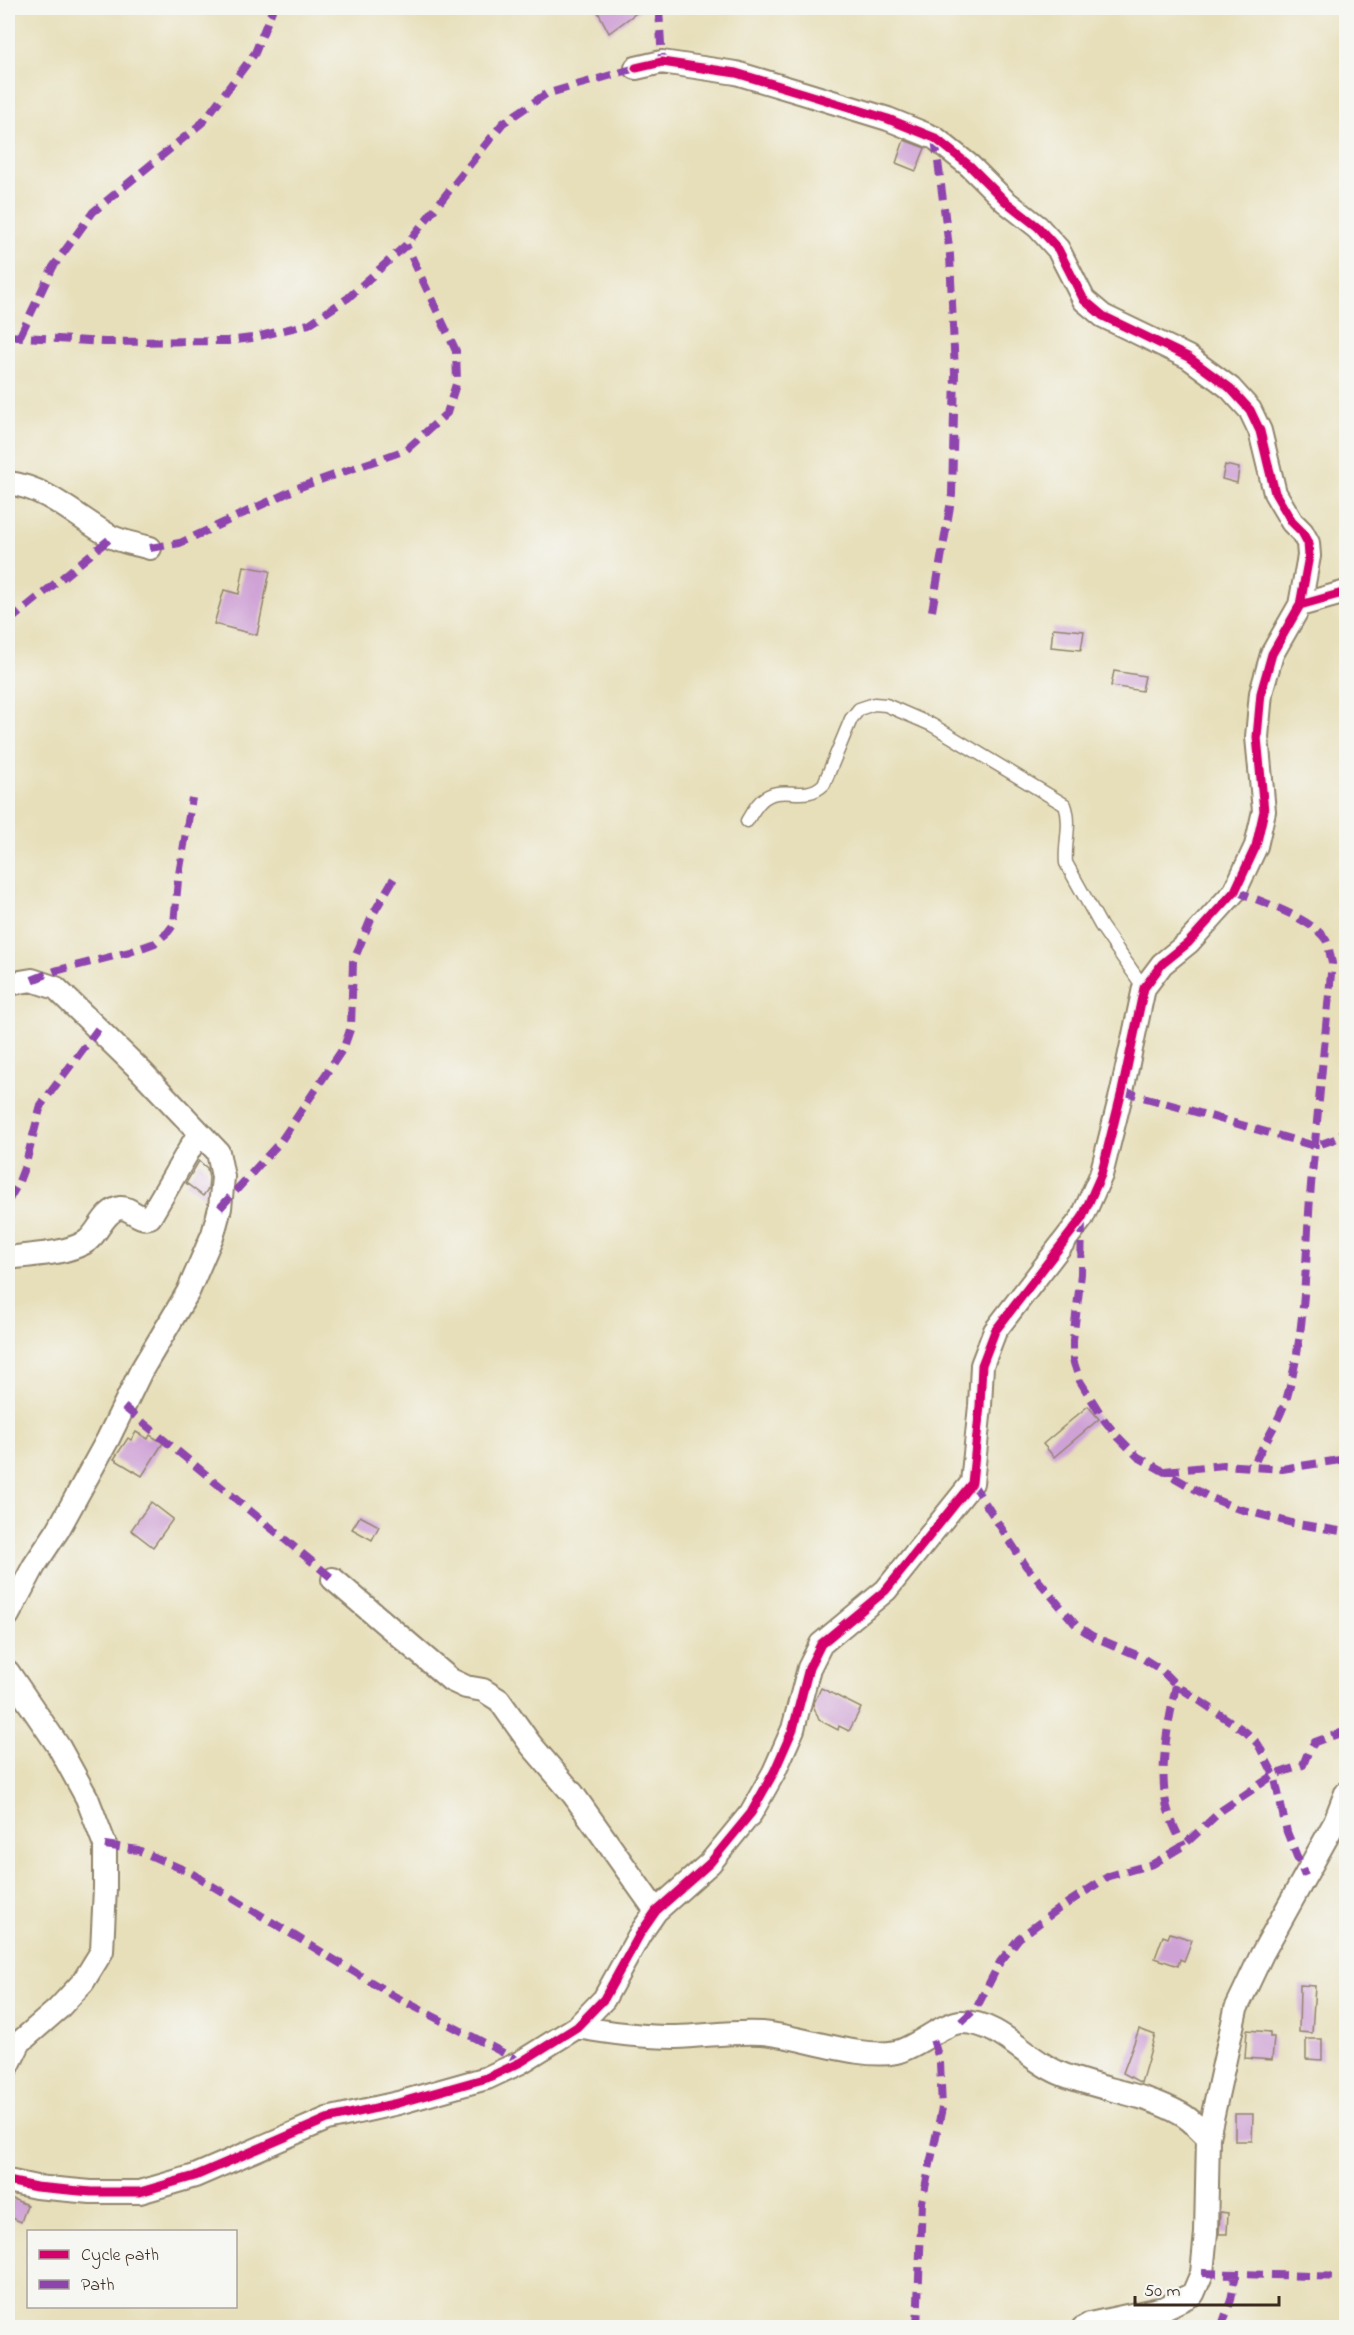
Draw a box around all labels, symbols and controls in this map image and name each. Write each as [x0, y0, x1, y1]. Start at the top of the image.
legend [27, 2230, 237, 2308]
text: Cycle path [81, 2243, 159, 2269]
scale bar [1135, 2269, 1279, 2307]
text: Path [81, 2273, 115, 2299]
text: 50 m [1144, 2279, 1181, 2305]

